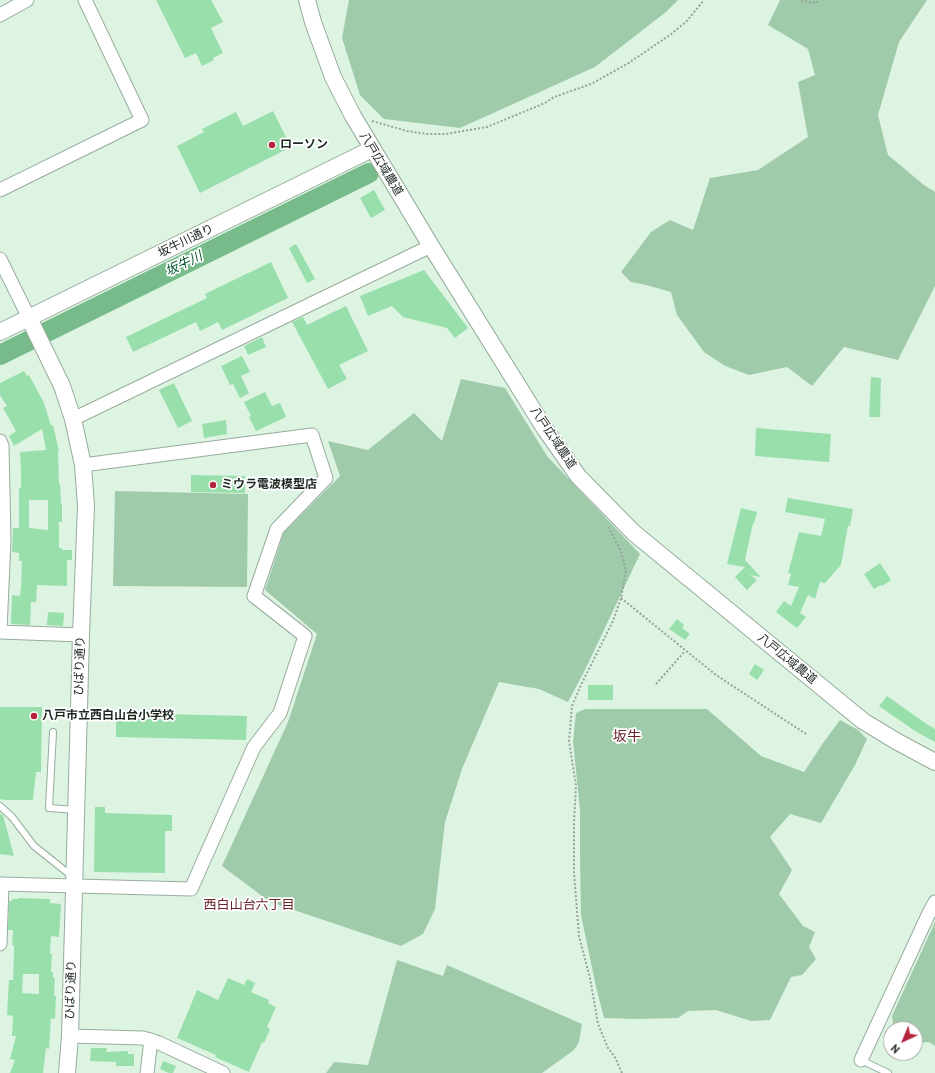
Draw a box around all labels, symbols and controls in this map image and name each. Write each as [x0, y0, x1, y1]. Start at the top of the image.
street label: 八戸広域農道 [356, 129, 406, 199]
place label: ローソン [280, 138, 328, 152]
marker: ローソン [267, 140, 277, 150]
street label: 坂牛川通り [156, 221, 216, 261]
water label: 坂牛川 [163, 248, 205, 280]
street label: 八戸広域農道 [527, 404, 579, 472]
place label: ミウラ電波模型店 [221, 478, 317, 492]
marker: ミウラ電波模型店 [208, 480, 218, 490]
street label: 八戸広域農道 [754, 631, 820, 687]
street label: ひばり通り [72, 636, 88, 696]
place label: 八戸市立西白山台小学校 [42, 709, 174, 723]
marker: 八戸市立西白山台小学校 [29, 711, 39, 721]
district label: 坂牛 [613, 729, 641, 745]
district label: 西白山台六丁目 [204, 897, 294, 913]
street label: ひばり通り [63, 960, 79, 1020]
north arrow [883, 1021, 923, 1061]
text: N [888, 1041, 903, 1056]

